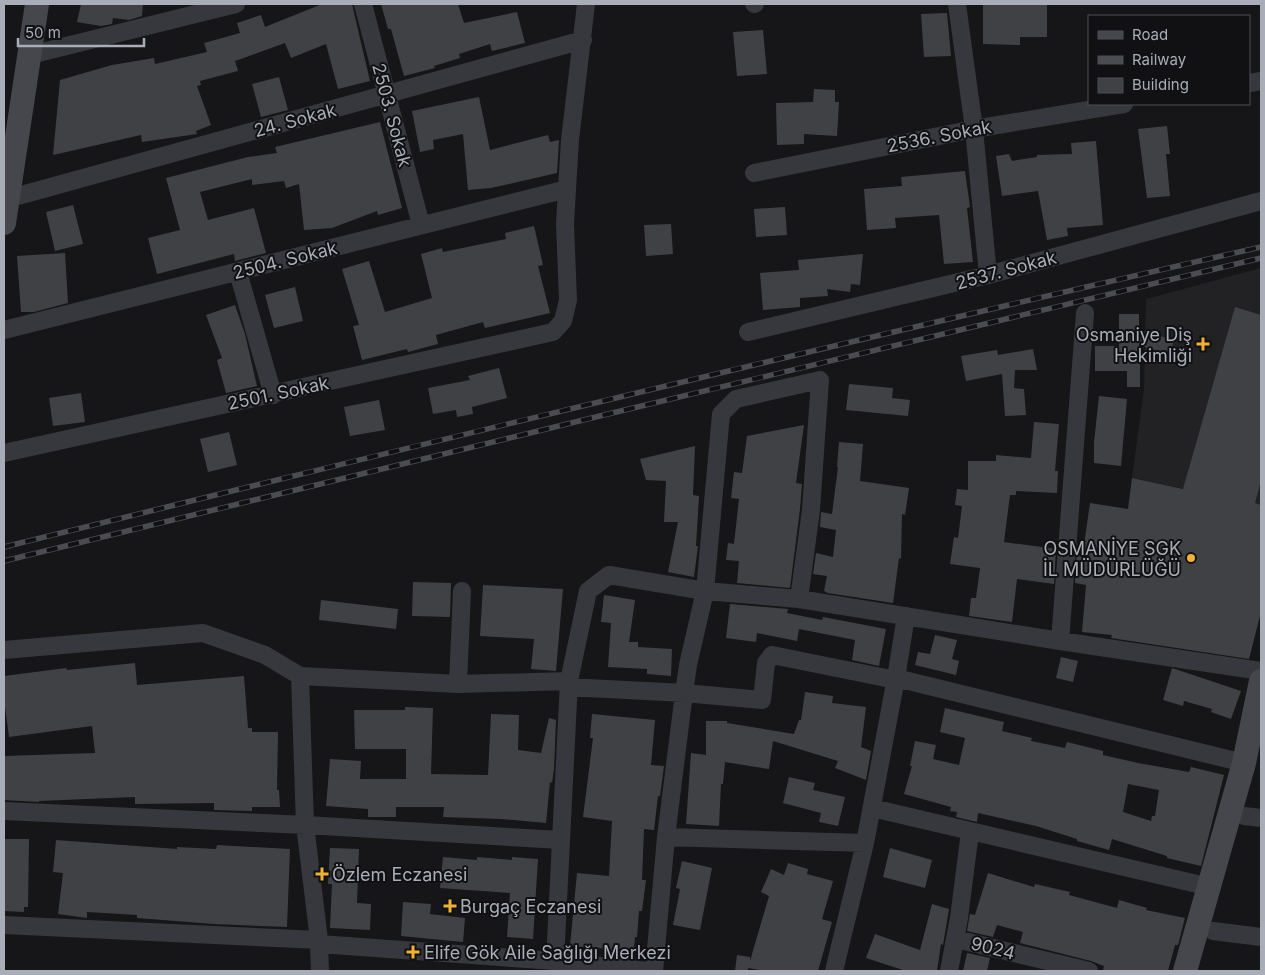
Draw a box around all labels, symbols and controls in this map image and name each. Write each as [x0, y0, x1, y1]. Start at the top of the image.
scale bar [18, 15, 144, 47]
legend [1088, 15, 1250, 105]
text: 50 m [25, 23, 61, 42]
text: Road [1132, 25, 1168, 44]
text: Railway [1132, 50, 1187, 69]
street label: 2503. Sokak [368, 61, 416, 169]
text: Building [1132, 75, 1189, 94]
street label: 24. Sokak [252, 99, 338, 141]
street label: 2536. Sokak [885, 116, 993, 156]
street label: 2504. Sokak [231, 237, 339, 283]
street label: 2537. Sokak [953, 246, 1059, 294]
place label: Osmaniye Diş Hekimliği [1076, 324, 1192, 366]
marker: Osmaniye Diş Hekimliği [1196, 337, 1210, 351]
street label: 2501. Sokak [225, 372, 331, 414]
place label: OSMANİYE SGK İL MÜDÜRLÜĞÜ [1043, 537, 1181, 580]
marker: OSMANİYE SGK İL MÜDÜRLÜĞÜ [1185, 552, 1197, 564]
place label: Özlem Eczanesi [332, 863, 467, 885]
marker: Özlem Eczanesi [316, 868, 328, 880]
place label: Burgaç Eczanesi [460, 896, 601, 917]
marker: Burgaç Eczanesi [444, 900, 456, 912]
street label: 9024 [969, 932, 1017, 964]
place label: Elife Gök Aile Sağlığı Merkezi [424, 942, 671, 963]
marker: Elife Gök Aile Sağlığı Merkezi [406, 945, 420, 959]

